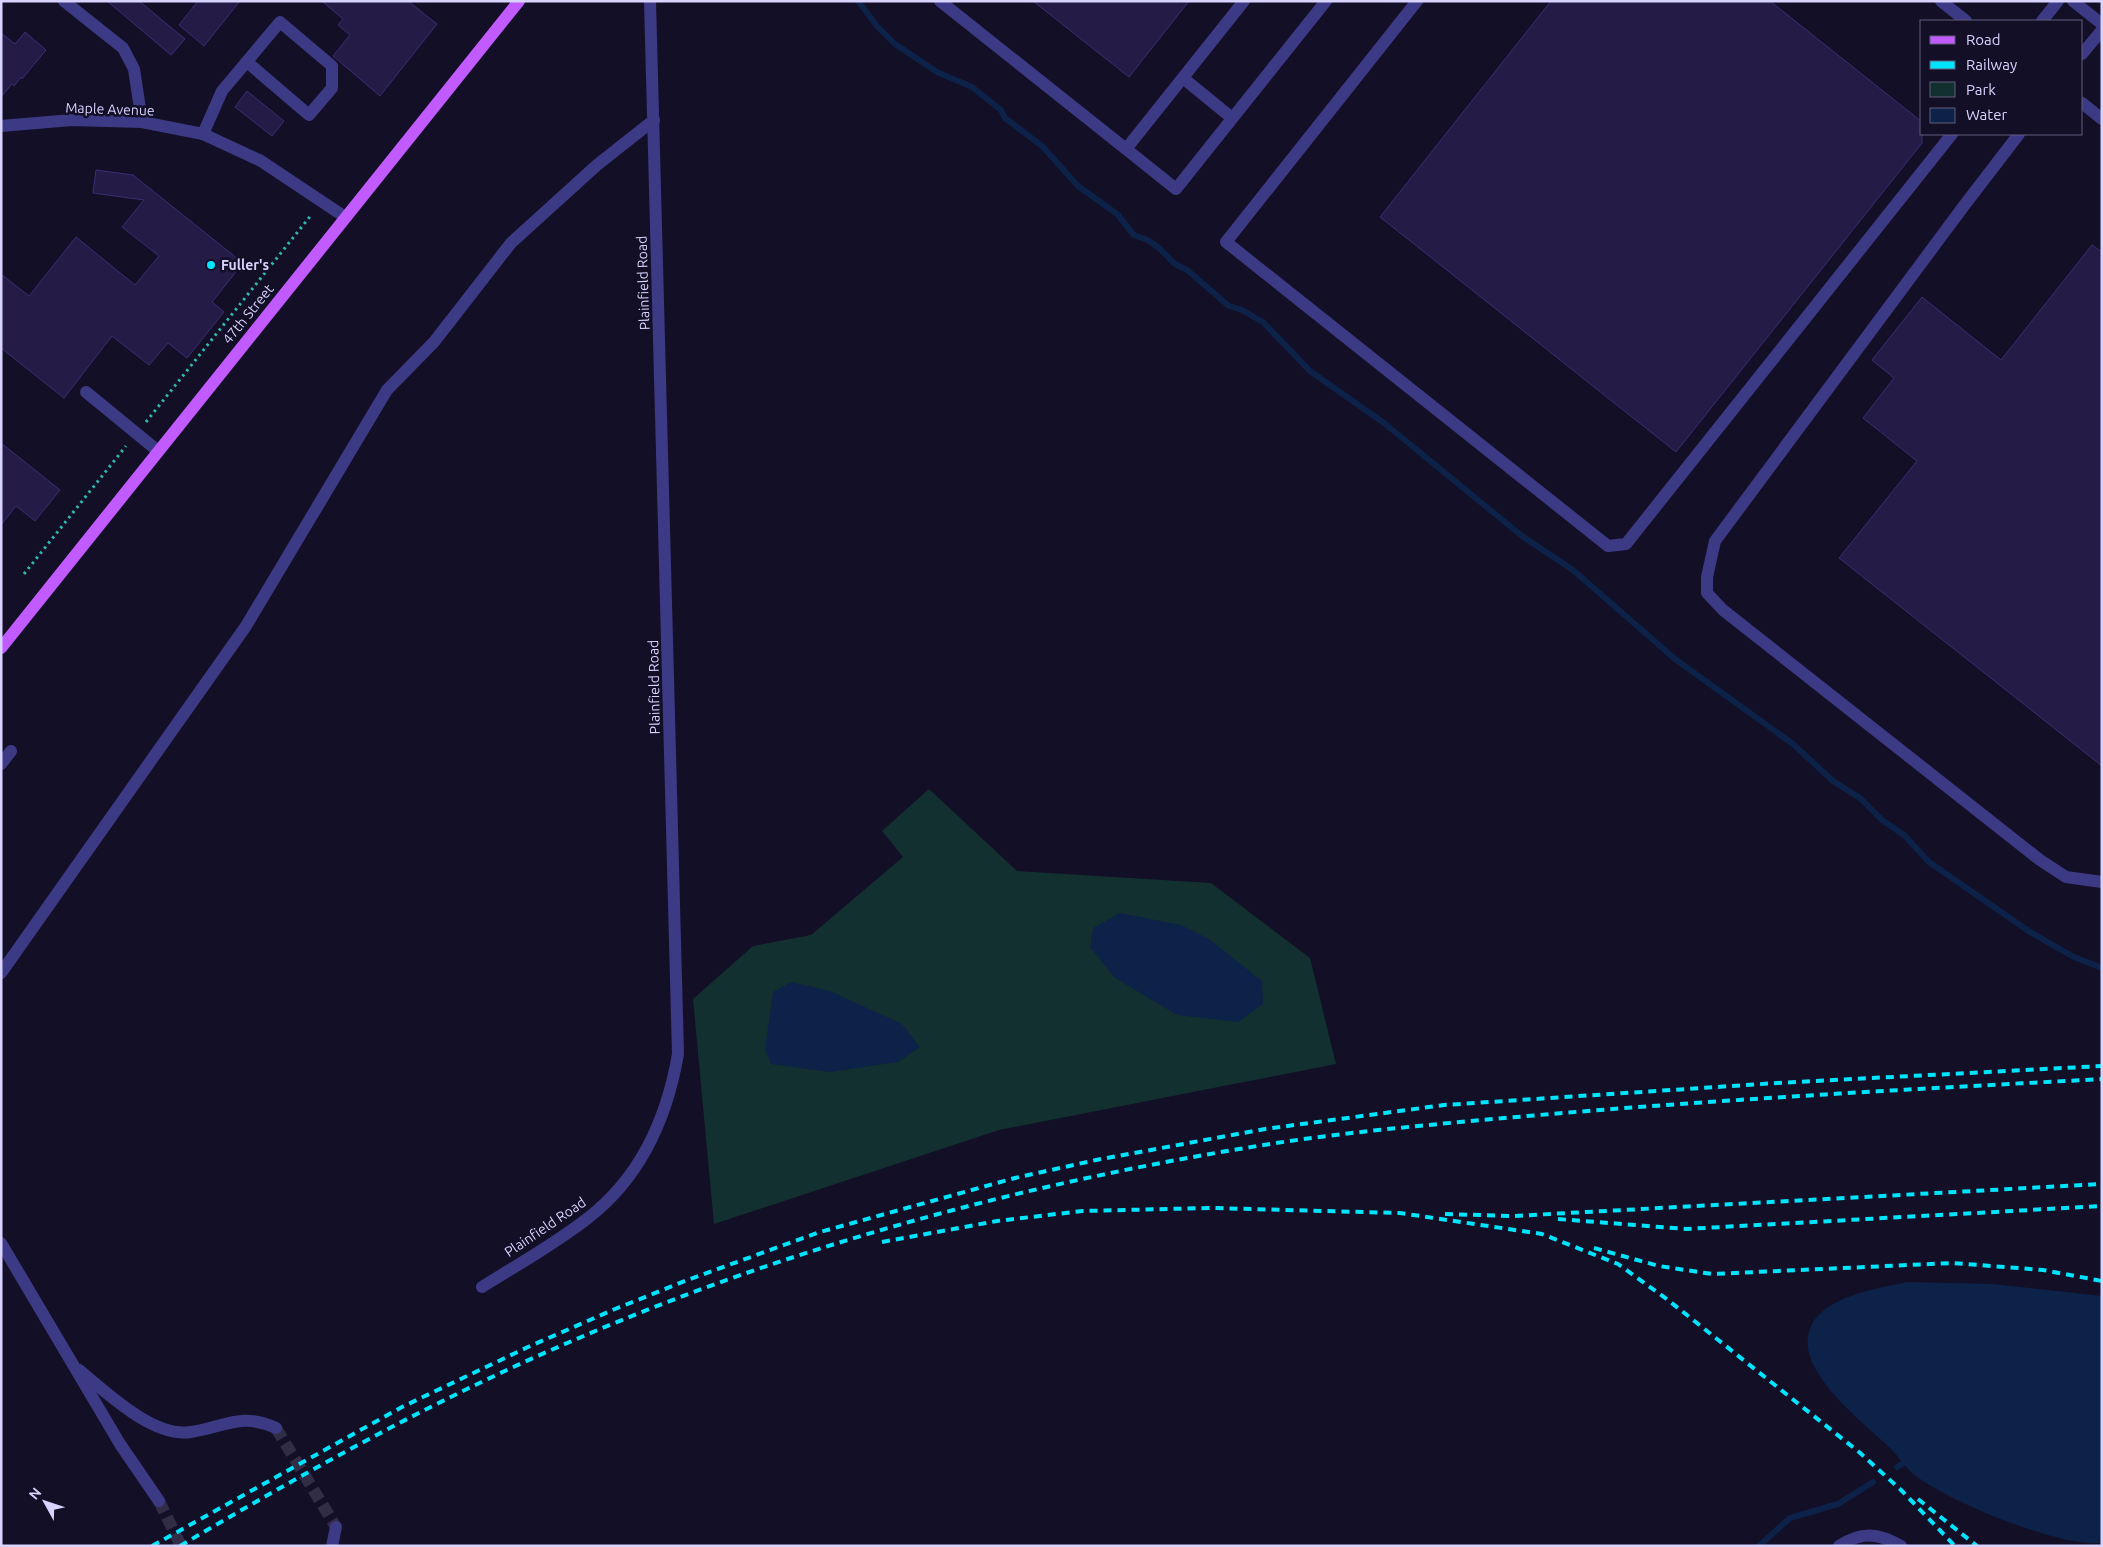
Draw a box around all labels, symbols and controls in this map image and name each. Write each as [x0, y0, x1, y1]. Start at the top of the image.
legend [1920, 20, 2083, 135]
text: Road [1966, 31, 2001, 48]
text: Railway [1966, 56, 2017, 73]
text: Park [1966, 81, 1996, 98]
street label: Maple Avenue [65, 99, 155, 119]
text: Water [1966, 106, 2007, 123]
street label: Plainfield Road [633, 236, 653, 330]
place label: Fuller's [221, 257, 270, 273]
marker: Fuller's [205, 259, 217, 271]
street label: 47th Street [219, 281, 277, 347]
street label: Plainfield Road [645, 640, 663, 734]
street label: Plainfield Road [501, 1194, 589, 1260]
north arrow [20, 1477, 70, 1527]
text: N [26, 1484, 45, 1503]

